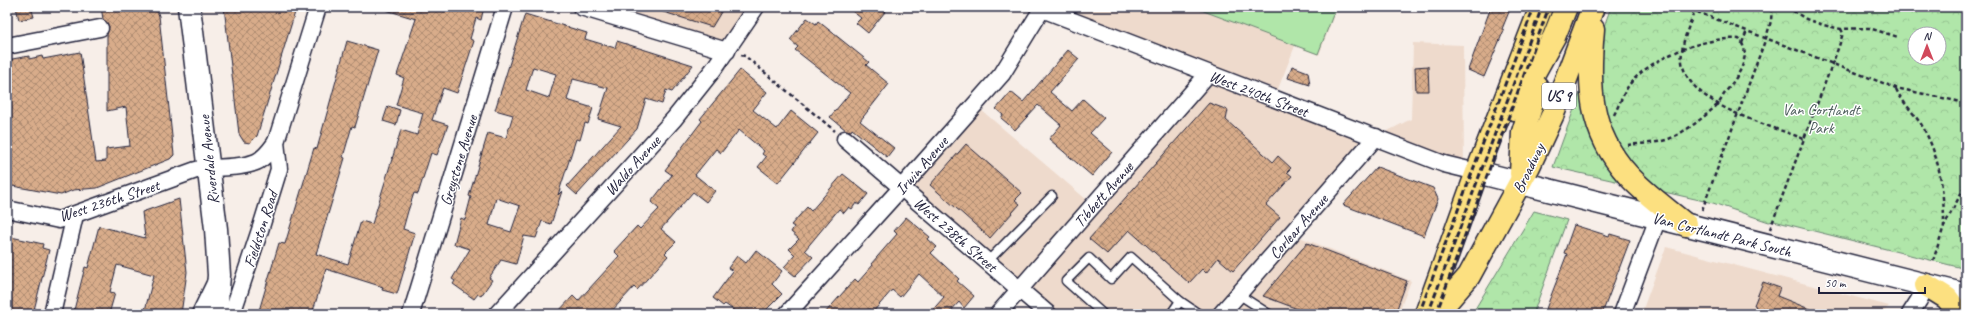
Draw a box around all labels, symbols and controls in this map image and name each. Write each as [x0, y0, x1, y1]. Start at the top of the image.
north arrow [1907, 26, 1947, 66]
text: N [1924, 29, 1933, 43]
street label: West 240th Street [1206, 66, 1312, 123]
road number: US 9 [1542, 83, 1576, 109]
park label: Van Cortlandt Park [1782, 100, 1861, 138]
street label: Greystone Avenue [436, 111, 483, 208]
street label: Riverdale Avenue [194, 113, 224, 205]
street label: Waldo Avenue [601, 130, 666, 200]
street label: Irwin Avenue [891, 131, 954, 199]
street label: Broadway [1508, 139, 1550, 197]
street label: Tibbett Avenue [1070, 156, 1139, 232]
street label: West 236th Street [57, 175, 163, 227]
street label: Fieldston Road [239, 186, 283, 270]
street label: Corlear Avenue [1265, 189, 1334, 263]
street label: West 238th Street [910, 193, 1002, 278]
street label: Van Cortlandt Park South [1650, 208, 1794, 262]
scale bar [1819, 269, 1925, 295]
text: 50 m [1825, 275, 1847, 291]

